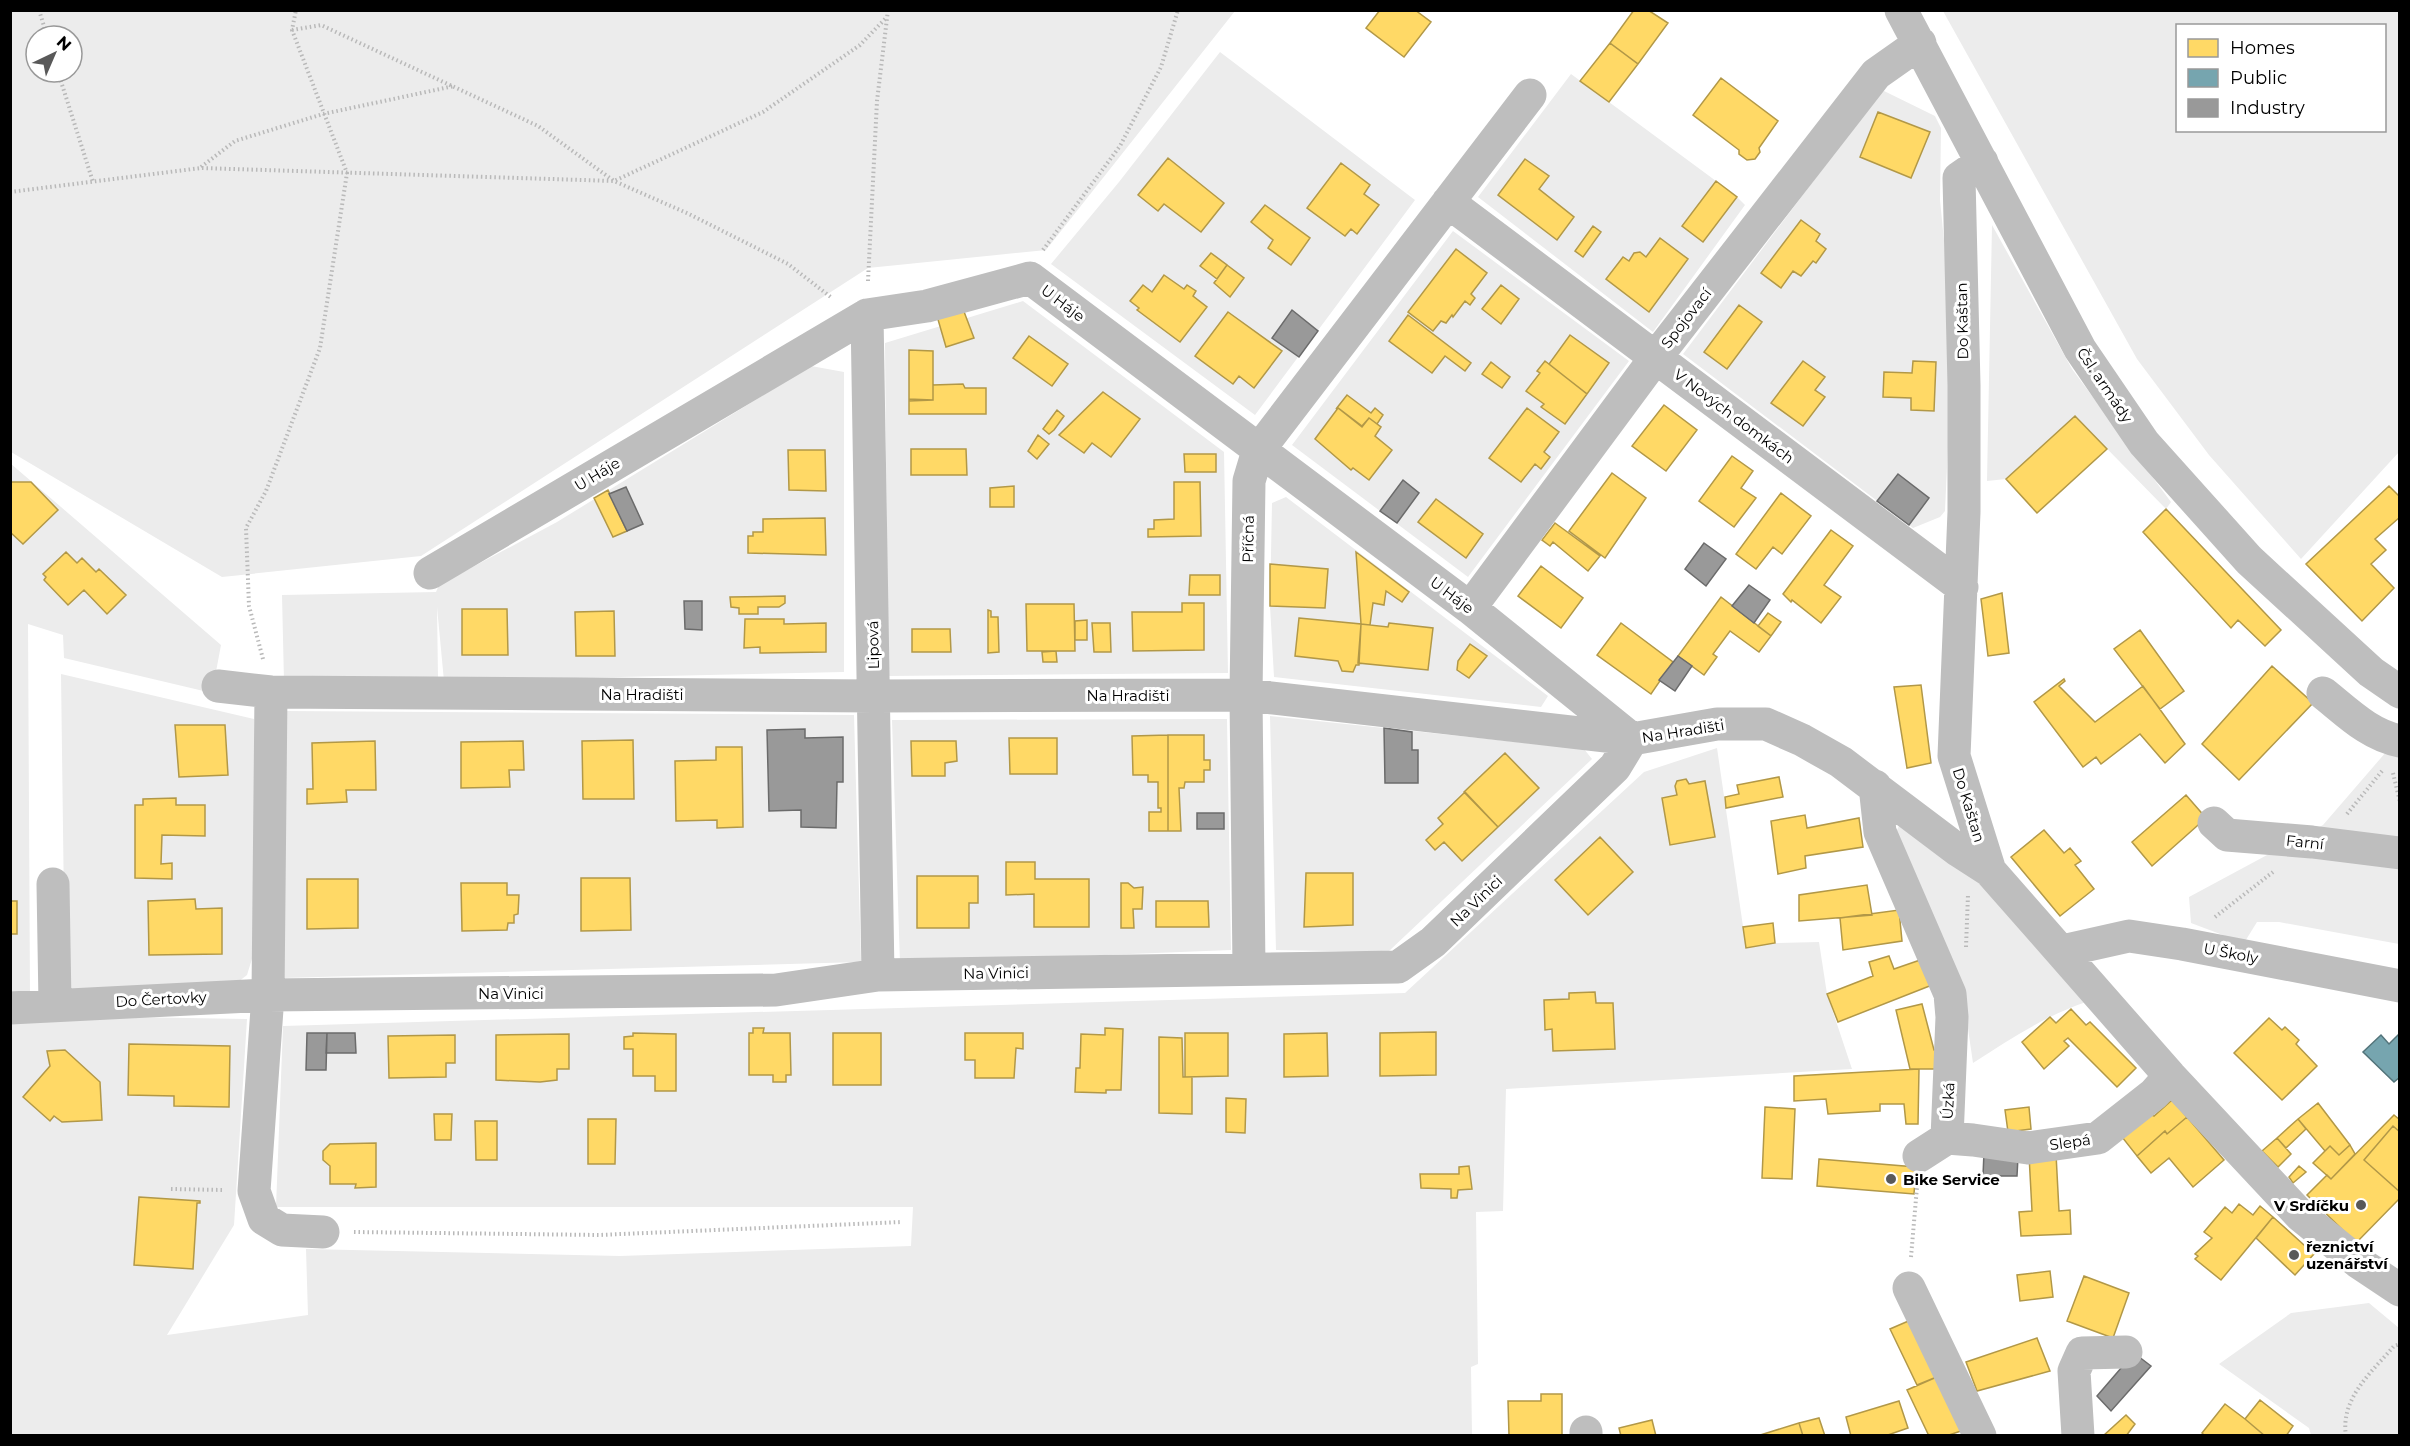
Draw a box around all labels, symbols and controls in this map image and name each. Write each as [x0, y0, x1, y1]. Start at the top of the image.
north arrow [24, 24, 84, 84]
legend [2176, 24, 2386, 132]
text: N [53, 32, 75, 55]
text: Homes [2230, 37, 2295, 59]
text: Public [2230, 67, 2287, 89]
text: Industry [2230, 97, 2305, 119]
street label: U Háje [1037, 280, 1089, 326]
street label: Do Kaštan [1952, 282, 1972, 360]
street label: Spojovací [1657, 283, 1716, 352]
street label: Čsl. armády [2073, 344, 2138, 427]
street label: V Nových domkách [1670, 365, 1798, 467]
street label: U Háje [571, 453, 623, 495]
street label: Příčná [1238, 515, 1258, 563]
street label: U Háje [1426, 572, 1478, 618]
street label: Lipová [863, 620, 883, 670]
street label: Na Hradišti [600, 685, 684, 704]
street label: Na Hradišti [1086, 686, 1170, 705]
street label: Na Hradišti [1640, 715, 1726, 747]
street label: Do Kaštan [1949, 765, 1989, 845]
street label: Farní [2285, 831, 2326, 854]
street label: Na Vinici [1446, 871, 1506, 931]
street label: U Školy [2202, 938, 2261, 968]
street label: Na Vinici [963, 963, 1029, 983]
street label: Na Vinici [478, 984, 544, 1003]
street label: Do Čertovky [115, 987, 208, 1011]
street label: Úzká [1938, 1082, 1958, 1120]
street label: Slepá [2048, 1130, 2092, 1154]
place label: Bike Service [1903, 1170, 2000, 1189]
marker: Bike Service [1884, 1172, 1898, 1186]
place label: V Srdíčku [2273, 1196, 2349, 1215]
marker: V Srdíčku [2354, 1198, 2368, 1212]
place label: řeznictví uzenářství [2306, 1237, 2389, 1273]
marker: řeznictví uzenářství [2287, 1248, 2301, 1262]

